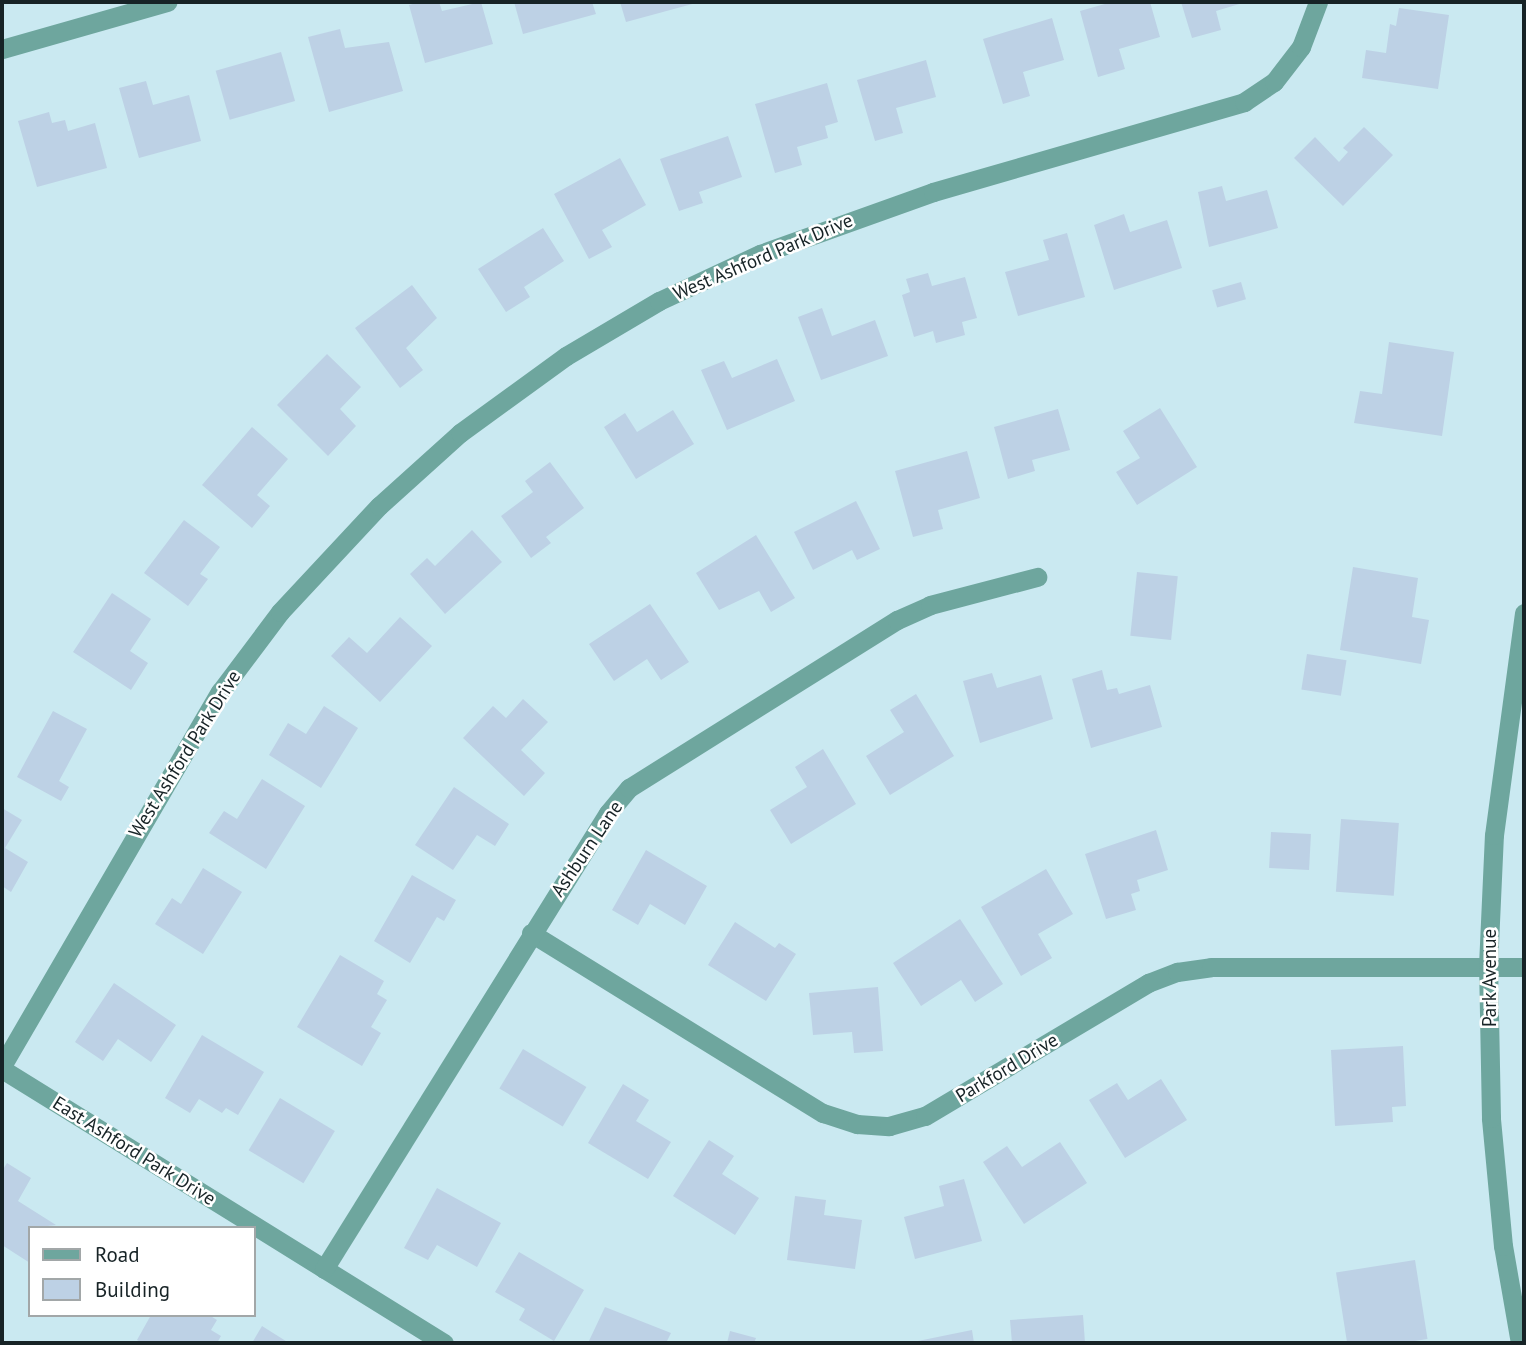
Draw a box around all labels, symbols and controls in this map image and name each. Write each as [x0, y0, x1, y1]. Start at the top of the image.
street label: West Ashford Park Drive [669, 209, 857, 305]
street label: West Ashford Park Drive [124, 666, 246, 842]
street label: Ashburn Lane [547, 797, 627, 901]
street label: Park Avenue [1479, 928, 1501, 1028]
street label: Parkford Drive [952, 1029, 1062, 1107]
street label: East Ashford Park Drive [48, 1091, 220, 1211]
legend [28, 1226, 256, 1317]
text: Road [95, 1241, 139, 1268]
text: Building [95, 1276, 170, 1303]

